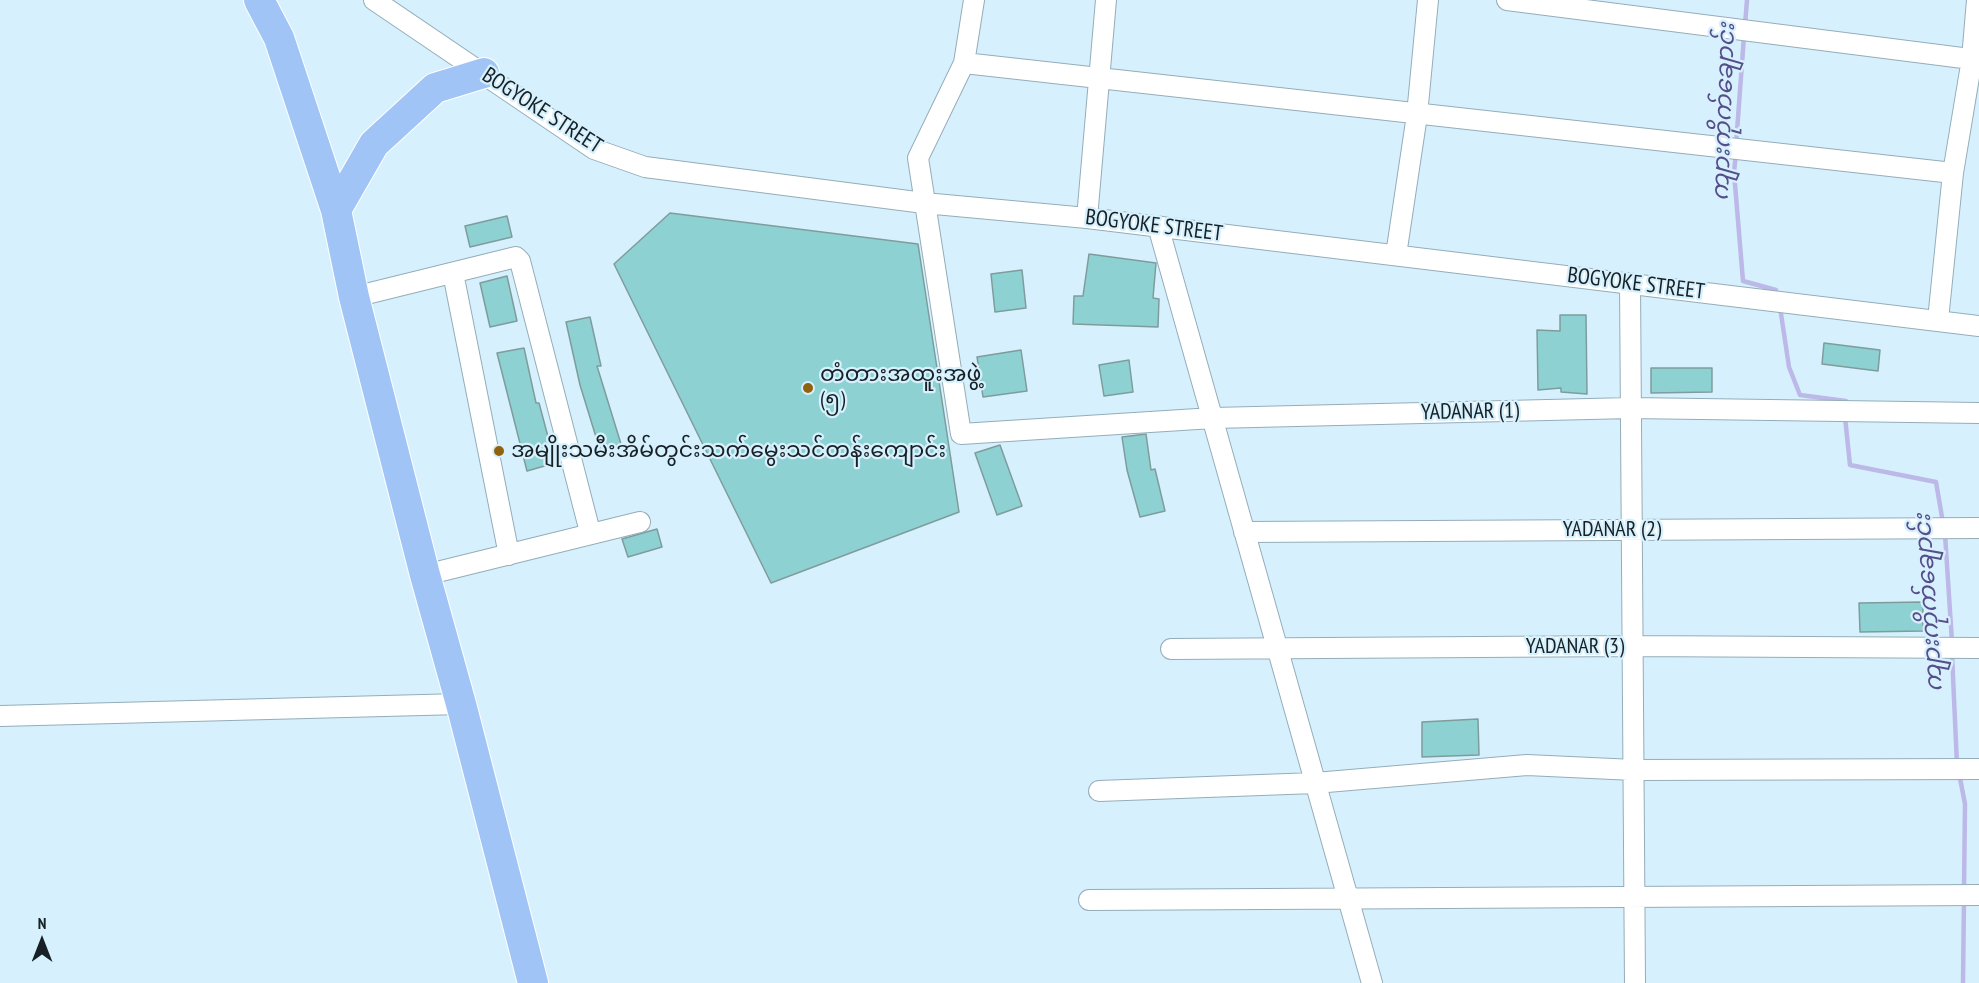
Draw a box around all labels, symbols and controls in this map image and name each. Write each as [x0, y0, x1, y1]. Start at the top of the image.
water label: ကျားကိုက်ချောင်း [1706, 22, 1742, 202]
street label: BOGYOKE STREET [477, 62, 607, 160]
street label: BOGYOKE STREET [1084, 204, 1224, 248]
street label: BOGYOKE STREET [1566, 262, 1706, 306]
place label: တံတားအထူးအဖွဲ့ (၅) [820, 362, 981, 414]
marker: တံတားအထူးအဖွဲ့ (၅) [801, 381, 815, 395]
street label: YADANAR (1) [1421, 398, 1519, 426]
place label: အမျိုးသမီးအိမ်တွင်းသက်မွေးသင်တန်းကျောင်း [511, 438, 946, 464]
marker: အမျိုးသမီးအိမ်တွင်းသက်မွေးသင်တန်းကျောင်း [492, 444, 506, 458]
water label: ကျားကိုက်ချောင်း [1908, 513, 1950, 693]
street label: YADANAR (2) [1563, 517, 1661, 543]
street label: YADANAR (3) [1526, 634, 1624, 660]
north arrow [12, 911, 72, 971]
text: N [38, 913, 46, 933]

